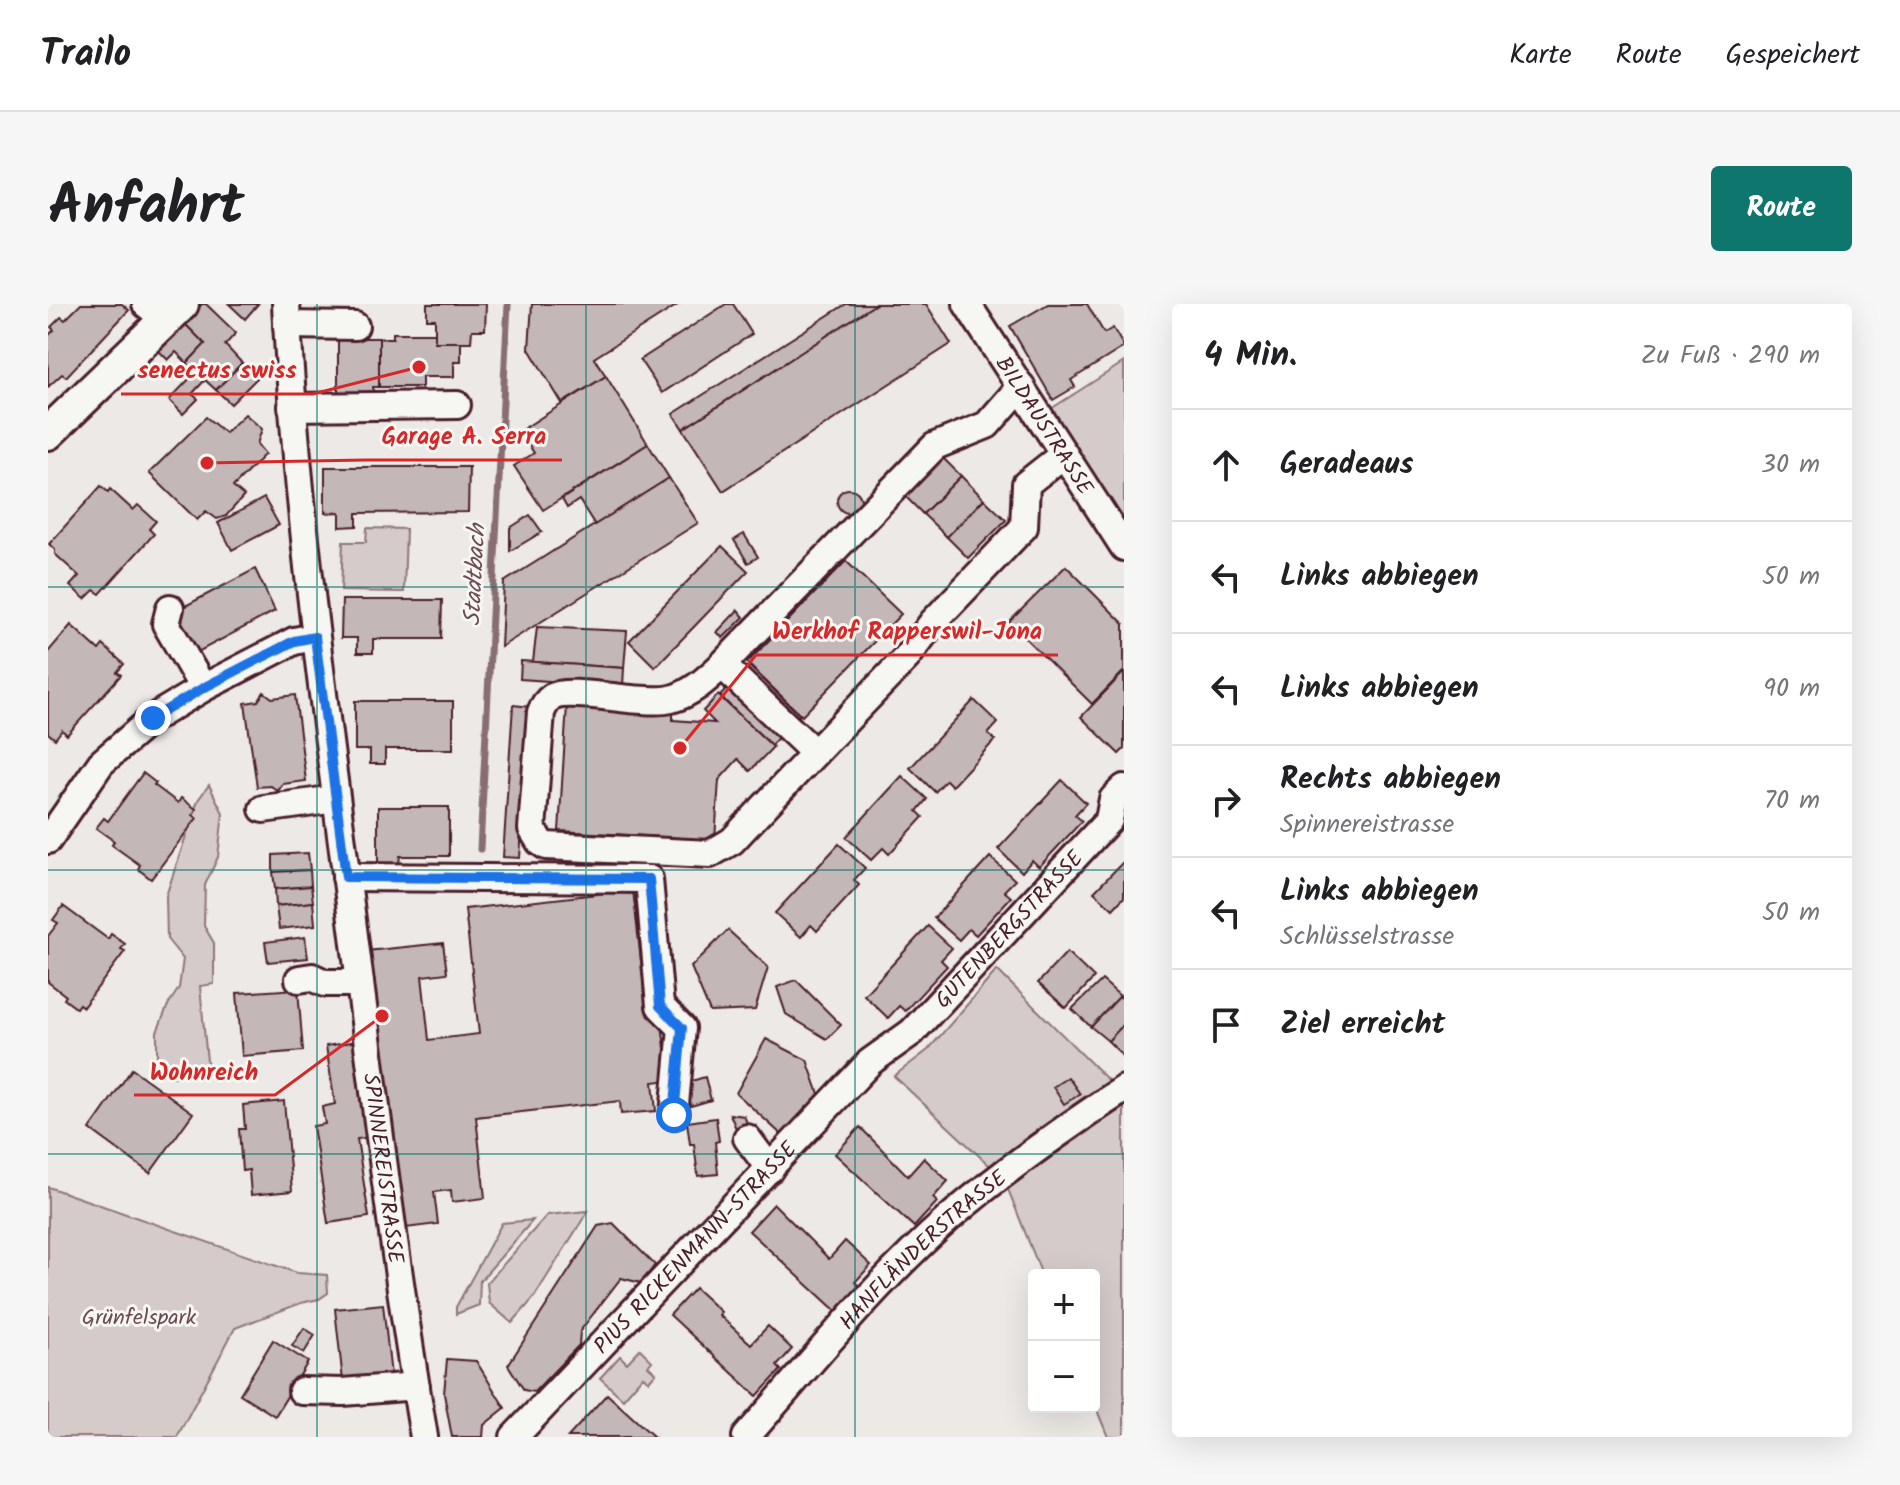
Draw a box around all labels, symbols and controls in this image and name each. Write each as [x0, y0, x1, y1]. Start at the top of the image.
text: Trailo [40, 25, 131, 85]
text: Karte [1509, 33, 1572, 78]
text: Route [1616, 33, 1682, 78]
text: Gespeichert [1726, 33, 1860, 78]
text: Anfahrt [48, 163, 244, 253]
button: Route [1711, 166, 1852, 251]
text: 4 Min. [1204, 329, 1297, 383]
text: Zu Fuß · 290 m [1641, 335, 1820, 377]
callout: senectus swiss [121, 346, 313, 394]
street label: BILDAUSTRASSE [985, 350, 1102, 504]
text: senectus swiss [137, 352, 297, 391]
callout: Garage A. Serra [365, 412, 562, 460]
text: Garage A. Serra [382, 418, 546, 457]
text: Geradeaus [1280, 441, 1413, 489]
icon: ahead [1204, 443, 1248, 487]
text: 30 m [1761, 444, 1820, 486]
water label: Stadtbach [453, 521, 498, 627]
text: Links abbiegen [1280, 553, 1479, 601]
icon: left [1204, 555, 1248, 599]
text: 50 m [1762, 556, 1820, 598]
callout: Werkhof Rapperswil-Jona [756, 607, 1058, 655]
text: Werkhof Rapperswil-Jona [772, 613, 1042, 652]
text: Links abbiegen [1280, 665, 1479, 713]
icon: left [1204, 667, 1248, 711]
text: 90 m [1763, 668, 1820, 710]
route end [135, 700, 171, 736]
text: Rechts abbiegen [1280, 756, 1501, 804]
icon: right [1204, 779, 1248, 823]
text: 70 m [1764, 780, 1820, 822]
text: Spinnereistrasse [1280, 804, 1454, 846]
street label: GUTENBERGSTRASSE [927, 842, 1094, 1017]
text: Links abbiegen [1280, 868, 1479, 916]
icon: left [1204, 891, 1248, 935]
text: 50 m [1762, 892, 1820, 934]
text: Schlüsselstrasse [1280, 916, 1454, 958]
text: Ziel erreicht [1280, 1001, 1445, 1049]
icon: arrive [1204, 1003, 1248, 1047]
callout: Wohnreich [134, 1047, 275, 1095]
text: Wohnreich [150, 1054, 258, 1093]
street label: SPINNEREISTRASSE [352, 1071, 412, 1267]
route start [656, 1097, 692, 1133]
street label: PIUS RICKENMANN-STRASSE [586, 1133, 807, 1363]
street label: HANFLÄNDERSTRASSE [832, 1161, 1016, 1339]
map controls [1028, 1269, 1100, 1413]
button: + [1028, 1269, 1100, 1341]
park label: Grünfelspark [82, 1301, 197, 1336]
button: − [1028, 1341, 1100, 1413]

